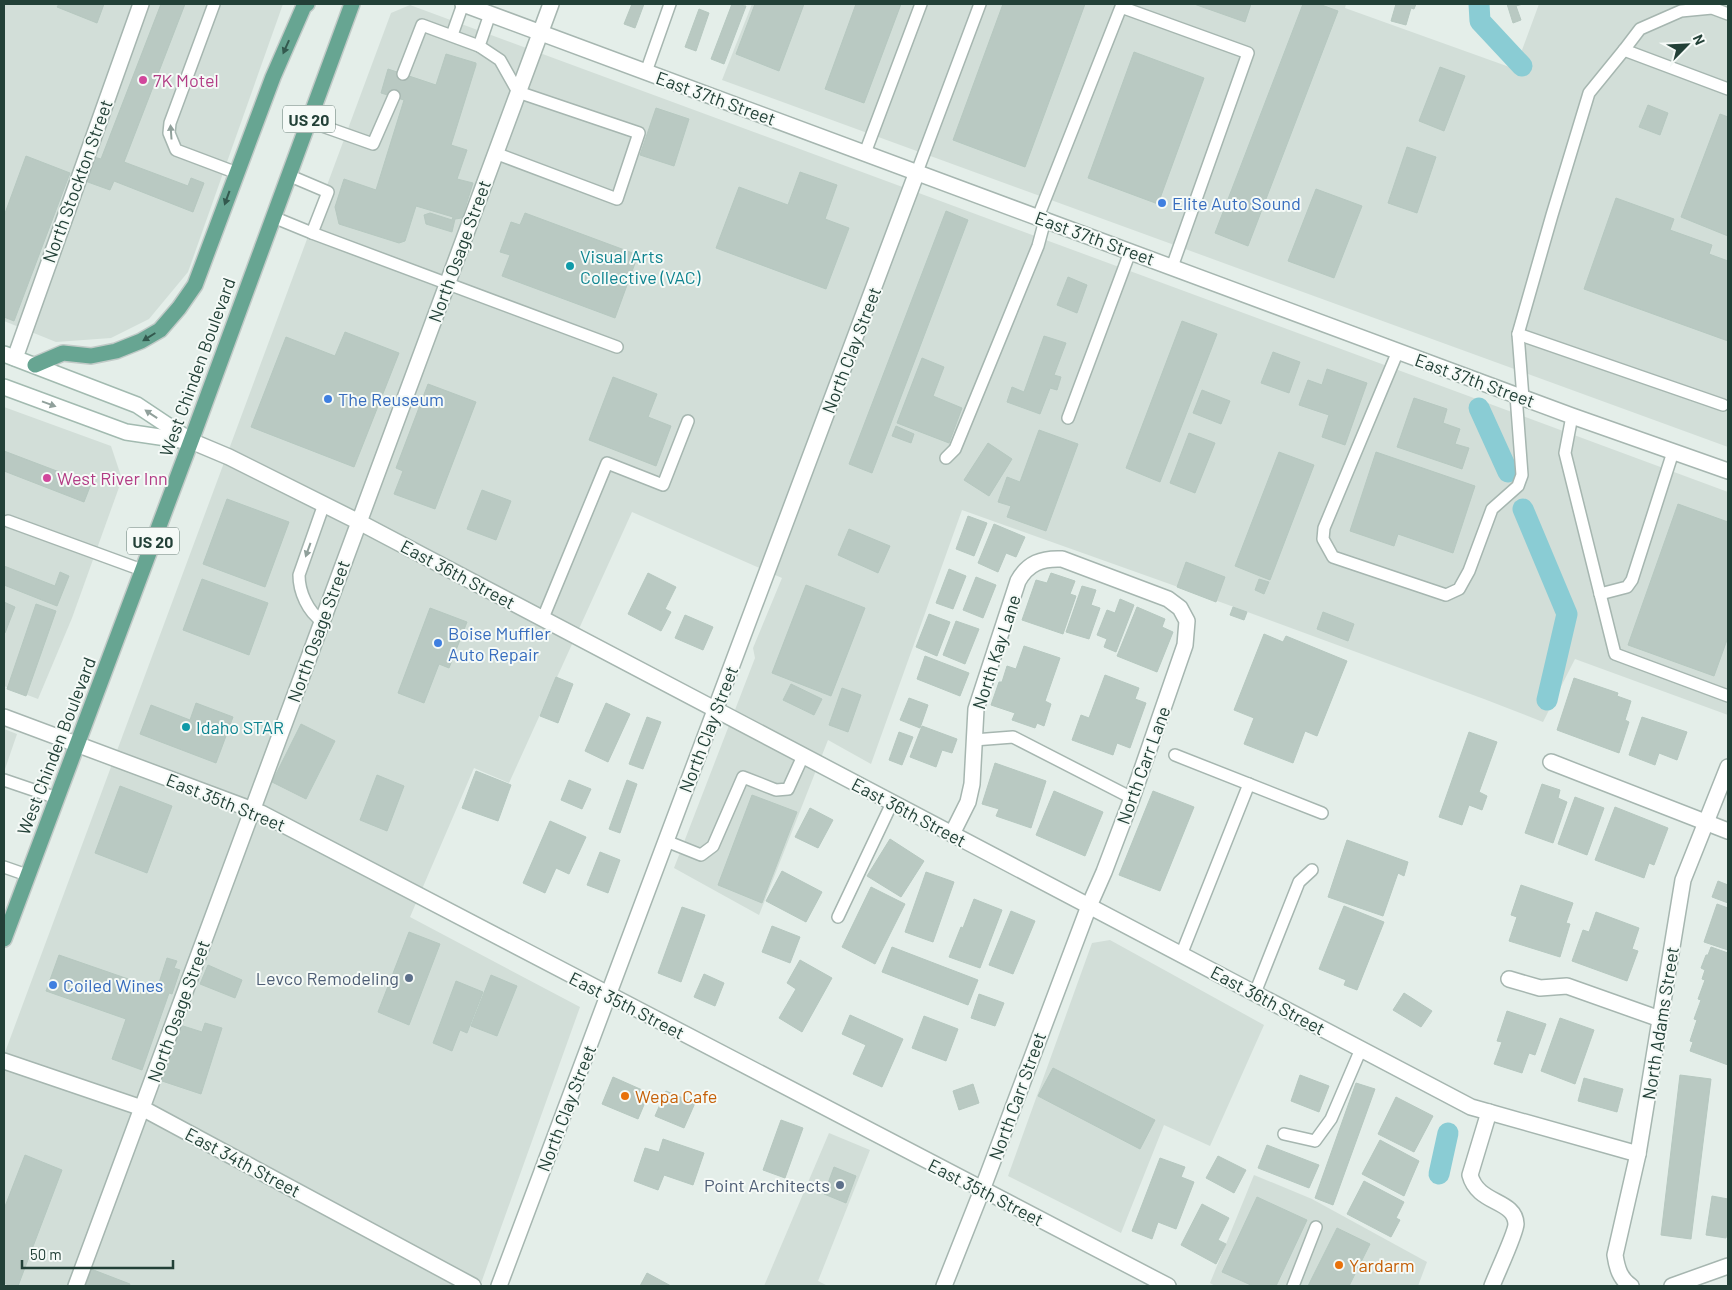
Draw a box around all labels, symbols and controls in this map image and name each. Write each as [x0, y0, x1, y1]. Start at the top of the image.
north arrow [1662, 20, 1712, 70]
text: N [1690, 32, 1709, 47]
one-way arrow [281, 40, 289, 54]
street label: East 37th Street [653, 66, 779, 130]
place label: 7K Motel [153, 69, 219, 91]
marker: 7K Motel [137, 74, 149, 86]
street label: North Stockton Street [37, 96, 117, 266]
road number: US 20 [283, 106, 335, 132]
one-way arrow [167, 124, 175, 140]
street label: North Osage Street [423, 177, 495, 325]
one-way arrow [223, 191, 230, 206]
place label: Elite Auto Sound [1172, 192, 1301, 214]
marker: Elite Auto Sound [1156, 197, 1168, 209]
street label: East 37th Street [1032, 206, 1158, 270]
place label: Visual Arts Collective (VAC) [580, 245, 701, 288]
marker: Visual Arts Collective (VAC) [564, 260, 576, 272]
street label: West Chinden Boulevard [154, 275, 240, 459]
street label: North Clay Street [817, 284, 885, 416]
one-way arrow [142, 332, 155, 341]
street label: East 37th Street [1412, 348, 1538, 412]
place label: The Reuseum [338, 388, 444, 410]
marker: The Reuseum [322, 393, 334, 405]
one-way arrow [42, 401, 57, 408]
one-way arrow [144, 409, 157, 419]
place label: West River Inn [57, 467, 168, 489]
marker: West River Inn [41, 472, 53, 484]
road number: US 20 [127, 528, 179, 554]
street label: East 36th Street [397, 535, 519, 613]
one-way arrow [304, 543, 311, 558]
street label: North Osage Street [282, 557, 354, 705]
street label: North Kay Lane [967, 592, 1025, 712]
place label: Boise Muffler Auto Repair [448, 622, 551, 665]
marker: Boise Muffler Auto Repair [432, 637, 444, 649]
street label: West Chinden Boulevard [12, 654, 100, 838]
street label: North Clay Street [674, 663, 742, 795]
street label: North Carr Lane [1111, 703, 1175, 827]
place label: Idaho STAR [196, 716, 284, 738]
marker: Idaho STAR [180, 721, 192, 733]
street label: East 35th Street [163, 768, 289, 836]
street label: East 36th Street [848, 773, 970, 851]
street label: North Osage Street [142, 937, 214, 1085]
street label: North Adams Street [1637, 945, 1683, 1101]
street label: East 36th Street [1207, 961, 1329, 1039]
place label: Levco Remodeling [256, 967, 399, 989]
street label: East 35th Street [566, 967, 688, 1043]
marker: Levco Remodeling [403, 972, 415, 984]
place label: Coiled Wines [63, 974, 164, 996]
marker: Coiled Wines [47, 979, 59, 991]
street label: North Carr Street [984, 1029, 1050, 1163]
street label: North Clay Street [532, 1042, 600, 1174]
place label: Wepa Cafe [635, 1085, 717, 1107]
marker: Wepa Cafe [619, 1090, 631, 1102]
street label: East 34th Street [182, 1122, 304, 1202]
street label: East 35th Street [925, 1154, 1047, 1230]
place label: Point Architects [704, 1174, 830, 1196]
marker: Point Architects [834, 1179, 846, 1191]
scale bar [22, 1238, 174, 1270]
text: 50 m [30, 1245, 62, 1263]
place label: Yardarm [1349, 1254, 1415, 1276]
marker: Yardarm [1333, 1259, 1345, 1271]

